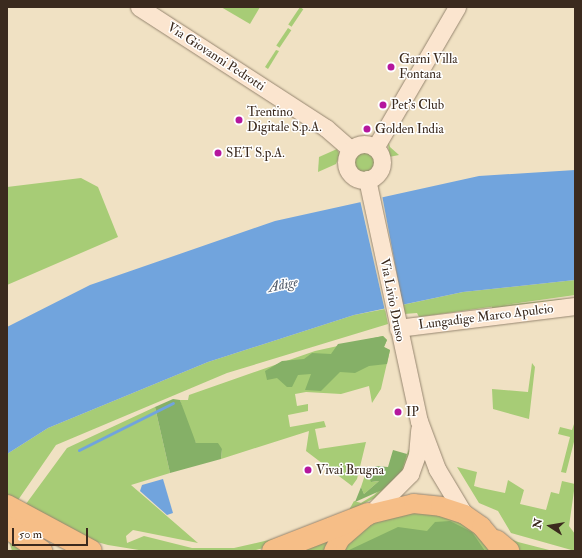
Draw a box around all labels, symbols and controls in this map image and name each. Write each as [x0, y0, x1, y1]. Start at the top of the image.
street label: Via Giovanni Pedrotti [164, 19, 268, 95]
place label: Garni Villa Fontana [399, 52, 458, 83]
marker: Garni Villa Fontana [386, 62, 396, 72]
place label: Pet's Club [391, 97, 444, 113]
marker: Pet's Club [378, 100, 388, 110]
place label: Trentino Digitale S.p.A. [247, 105, 322, 136]
marker: Trentino Digitale S.p.A. [234, 115, 244, 125]
place label: Golden India [375, 121, 444, 137]
marker: Golden India [362, 124, 372, 134]
place label: SET S.p.A. [226, 145, 285, 161]
marker: SET S.p.A. [213, 148, 223, 158]
street label: Via Livio Druso [376, 257, 408, 343]
water label: Adige [267, 274, 299, 296]
street label: Lungadige Marco Apuleio [418, 301, 554, 333]
place label: IP [406, 404, 419, 420]
marker: IP [393, 407, 403, 417]
place label: Vivai Brugna [316, 462, 384, 478]
marker: Vivai Brugna [303, 465, 313, 475]
north arrow [530, 506, 570, 546]
text: N [530, 517, 545, 530]
scale bar [14, 520, 90, 546]
text: 50 m [19, 527, 42, 542]

